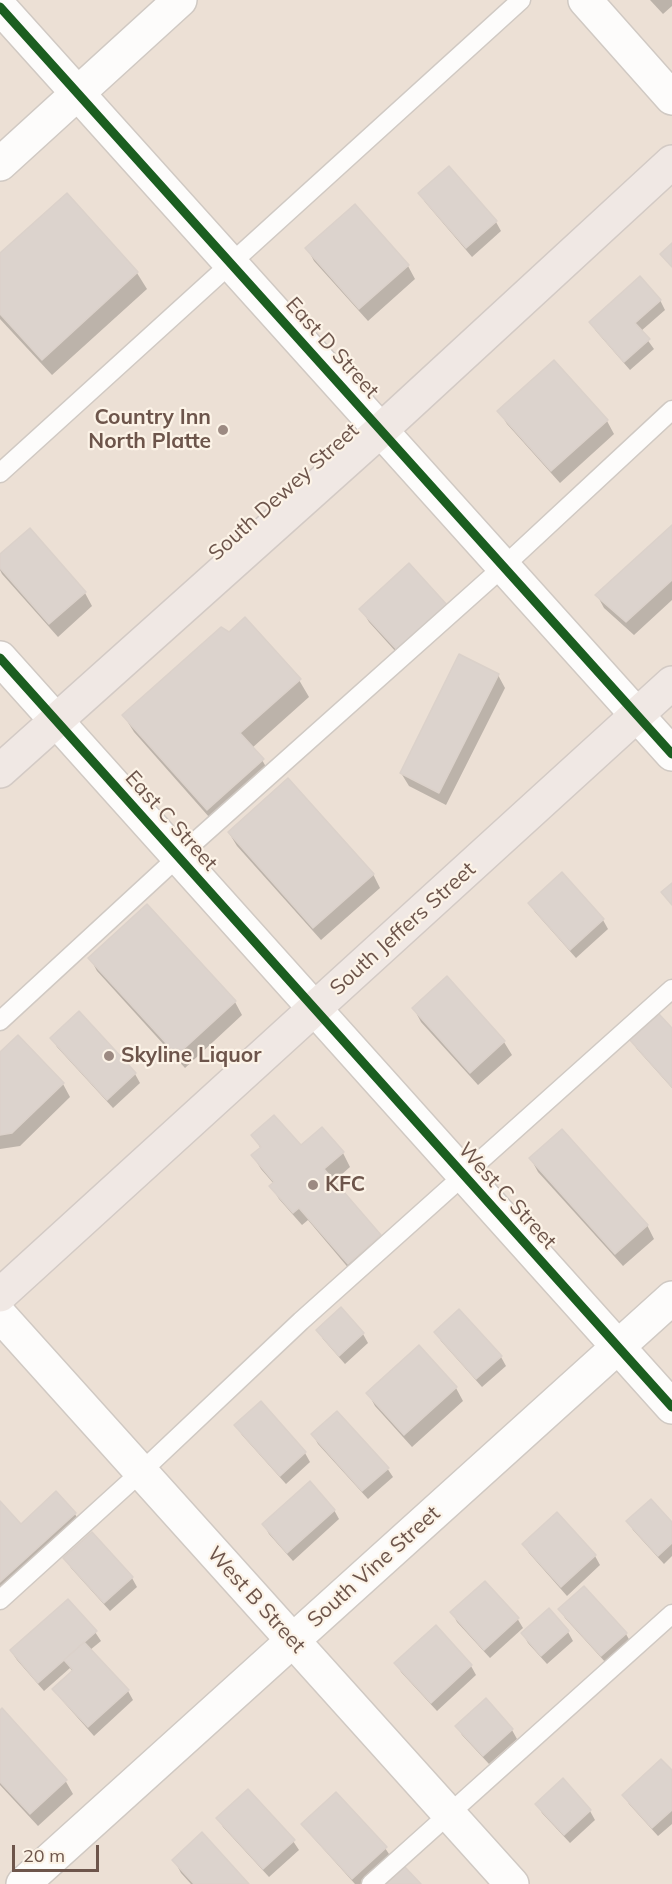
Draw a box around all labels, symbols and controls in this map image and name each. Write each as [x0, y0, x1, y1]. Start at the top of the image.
street label: East D Street [280, 292, 384, 404]
place label: Country Inn North Platte [88, 405, 211, 455]
street label: South Dewey Street [204, 418, 364, 566]
marker: Country Inn North Platte [216, 423, 230, 437]
street label: East C Street [120, 766, 222, 876]
street label: South Jeffers Street [325, 857, 481, 1001]
place label: Skyline Liquor [121, 1043, 262, 1069]
marker: Skyline Liquor [102, 1049, 116, 1063]
street label: West C Street [453, 1138, 561, 1254]
place label: KFC [325, 1172, 365, 1198]
marker: KFC [306, 1178, 320, 1192]
street label: South Vine Street [303, 1501, 445, 1633]
street label: West B Street [202, 1542, 310, 1658]
scale bar [15, 1833, 102, 1871]
text: 20 m [23, 1844, 65, 1867]

